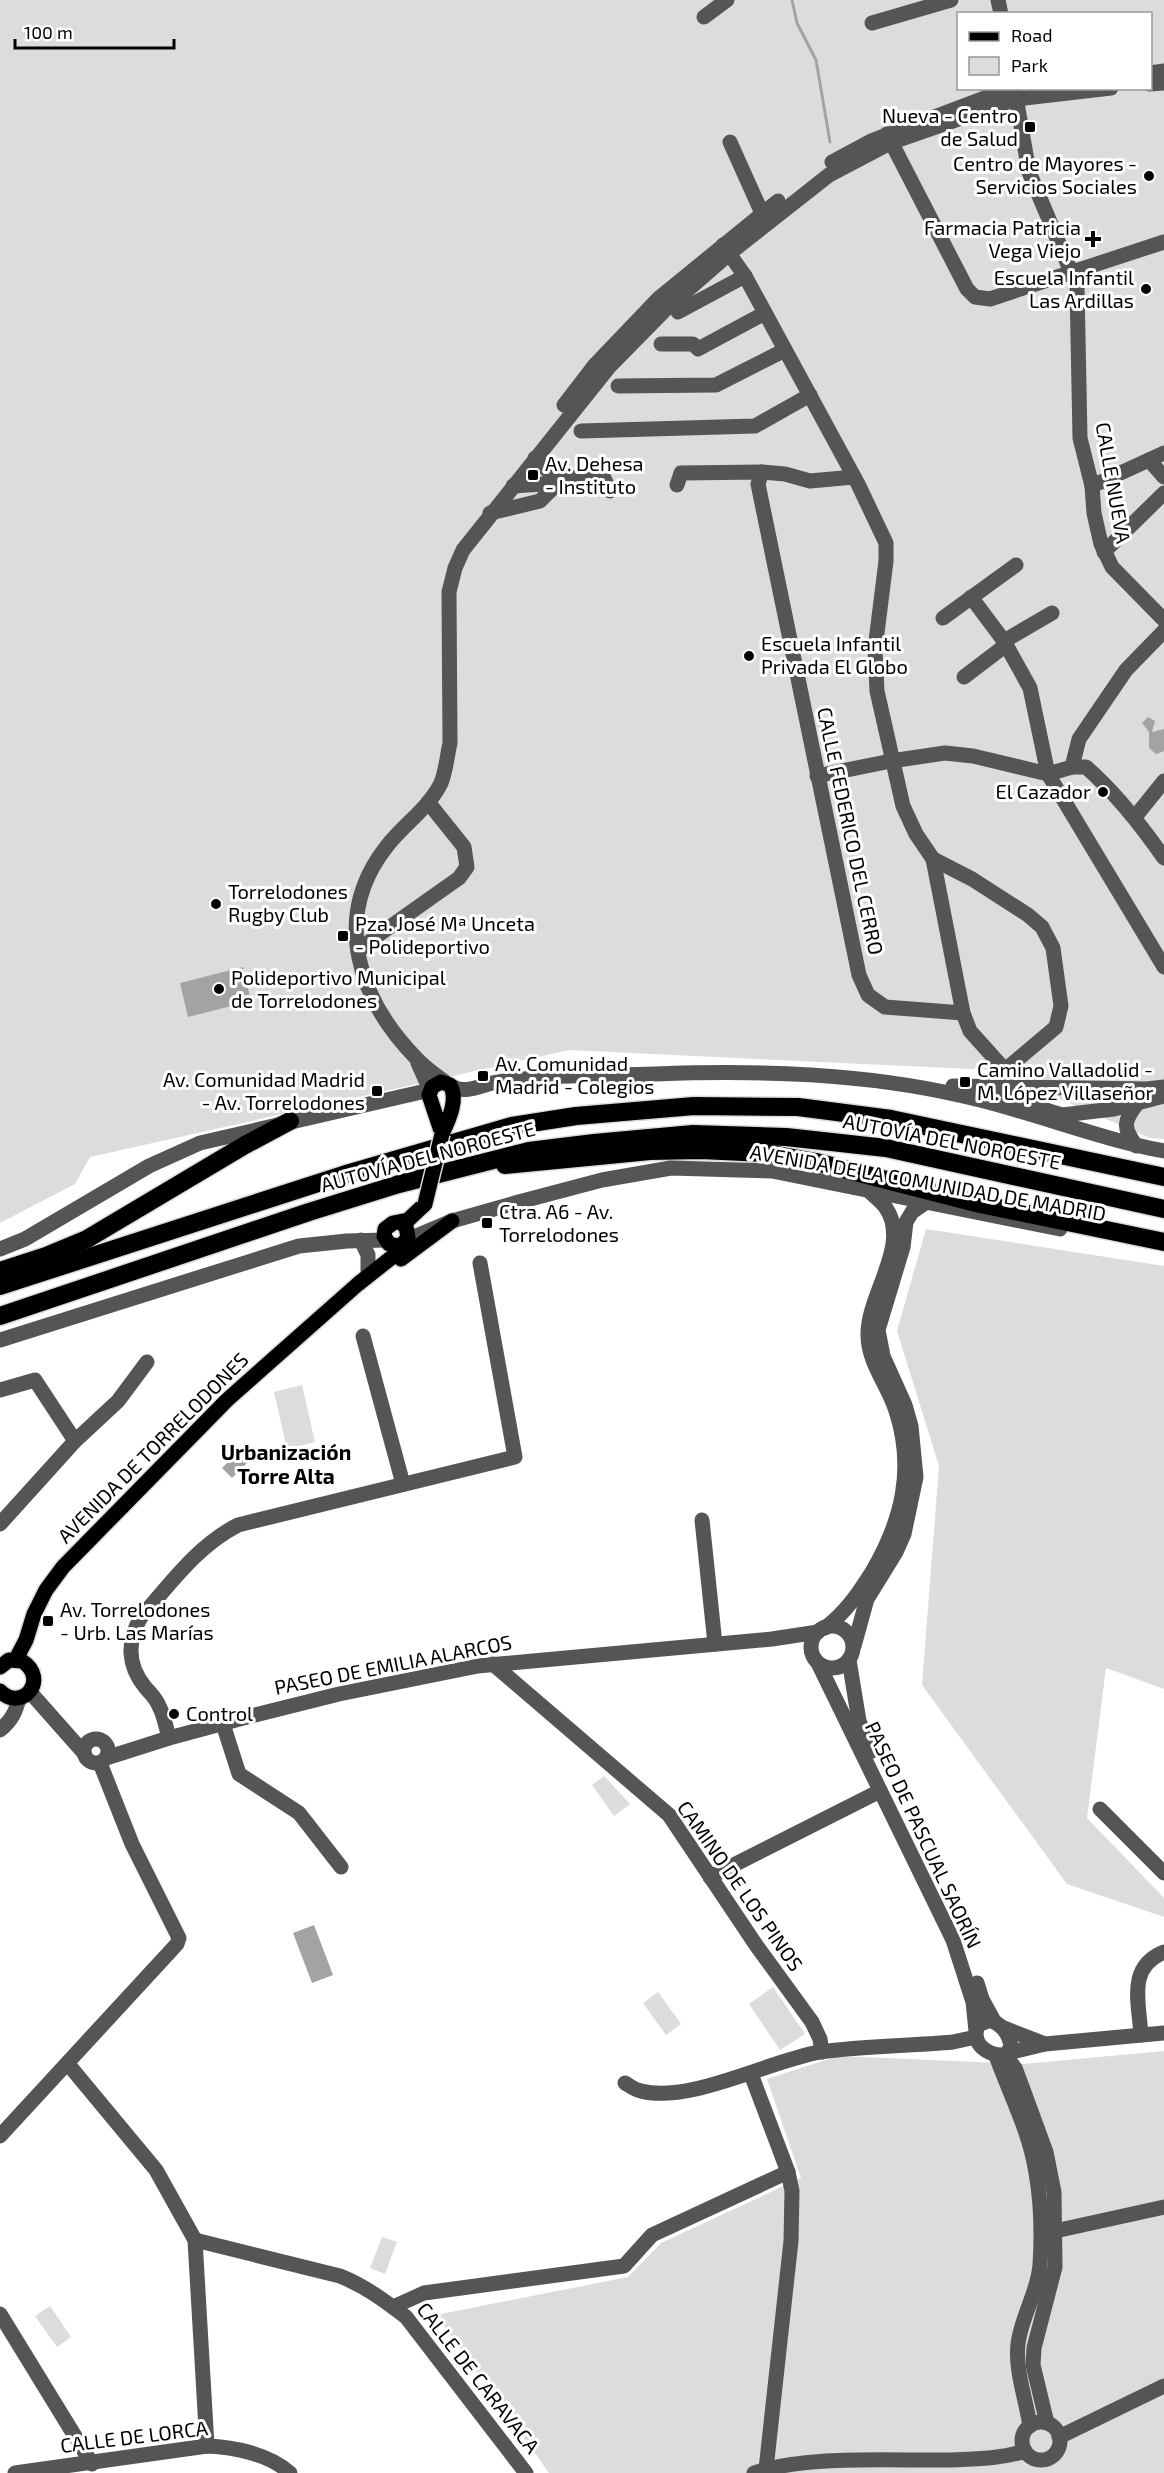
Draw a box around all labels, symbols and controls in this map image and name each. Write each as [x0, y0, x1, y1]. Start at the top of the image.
scale bar [15, 12, 174, 50]
legend [957, 12, 1152, 90]
text: 100 m [24, 21, 73, 43]
text: Road [1011, 24, 1052, 46]
text: Park [1011, 54, 1048, 76]
place label: Nueva - Centro de Salud [882, 103, 1018, 150]
marker: Nueva - Centro de Salud [1023, 120, 1037, 134]
place label: Centro de Mayores - Servicios Sociales [953, 151, 1137, 198]
marker: Centro de Mayores - Servicios Sociales [1142, 169, 1156, 183]
place label: Farmacia Patricia Vega Viejo [924, 215, 1081, 262]
marker: Farmacia Patricia Vega Viejo [1086, 232, 1100, 246]
place label: Escuela Infantil Las Ardillas [994, 265, 1134, 312]
marker: Escuela Infantil Las Ardillas [1139, 282, 1153, 296]
street label: CALLE NUEVA [1092, 420, 1137, 546]
place label: Av. Dehesa - Instituto [545, 451, 644, 498]
marker: Av. Dehesa - Instituto [526, 468, 540, 482]
place label: Escuela Infantil Privada El Globo [761, 631, 908, 678]
marker: Escuela Infantil Privada El Globo [742, 649, 756, 663]
street label: CALLE FEDERICO DEL CERRO [813, 705, 889, 957]
place label: El Cazador [996, 779, 1091, 803]
marker: El Cazador [1096, 785, 1110, 799]
place label: Torrelodones Rugby Club [228, 879, 348, 926]
marker: Torrelodones Rugby Club [209, 897, 223, 911]
place label: Pza. José Mª Unceta - Polideportivo [355, 911, 535, 958]
marker: Pza. José Mª Unceta - Polideportivo [336, 929, 350, 943]
place label: Polideportivo Municipal de Torrelodones [231, 965, 446, 1012]
marker: Polideportivo Municipal de Torrelodones [212, 982, 226, 996]
place label: Av. Comunidad Madrid - Colegios [495, 1051, 654, 1098]
place label: Camino Valladolid - M. López Villaseñor [977, 1057, 1154, 1104]
place label: Av. Comunidad Madrid - Av. Torrelodones [163, 1067, 365, 1114]
marker: Av. Comunidad Madrid - Colegios [476, 1069, 490, 1083]
marker: Camino Valladolid - M. López Villaseñor [958, 1075, 972, 1089]
marker: Av. Comunidad Madrid - Av. Torrelodones [370, 1084, 384, 1098]
street label: AUTOVÍA DEL NOROESTE [841, 1108, 1063, 1174]
street label: AUTOVÍA DEL NOROESTE [318, 1116, 538, 1196]
street label: AVENIDA DE LA COMUNIDAD DE MADRID [748, 1139, 1108, 1225]
place label: Ctra. A6 - Av. Torrelodones [499, 1199, 619, 1246]
marker: Ctra. A6 - Av. Torrelodones [480, 1216, 494, 1230]
street label: AVENIDA DE TORRELODONES [52, 1347, 253, 1548]
district label: Urbanización Torre Alta [221, 1439, 351, 1488]
place label: Av. Torrelodones - Urb. Las Marías [60, 1597, 214, 1644]
marker: Av. Torrelodones - Urb. Las Marías [41, 1614, 55, 1628]
street label: PASEO DE EMILIA ALARCOS [272, 1629, 514, 1699]
place label: Control [186, 1701, 253, 1725]
marker: Control [167, 1707, 181, 1721]
street label: PASEO DE PASCUAL SAORÍN [861, 1717, 987, 1952]
street label: CAMINO DE LOS PINOS [673, 1796, 809, 1975]
street label: CALLE DE CARAVACA [412, 2297, 545, 2458]
street label: CALLE DE LORCA [59, 2415, 210, 2457]

